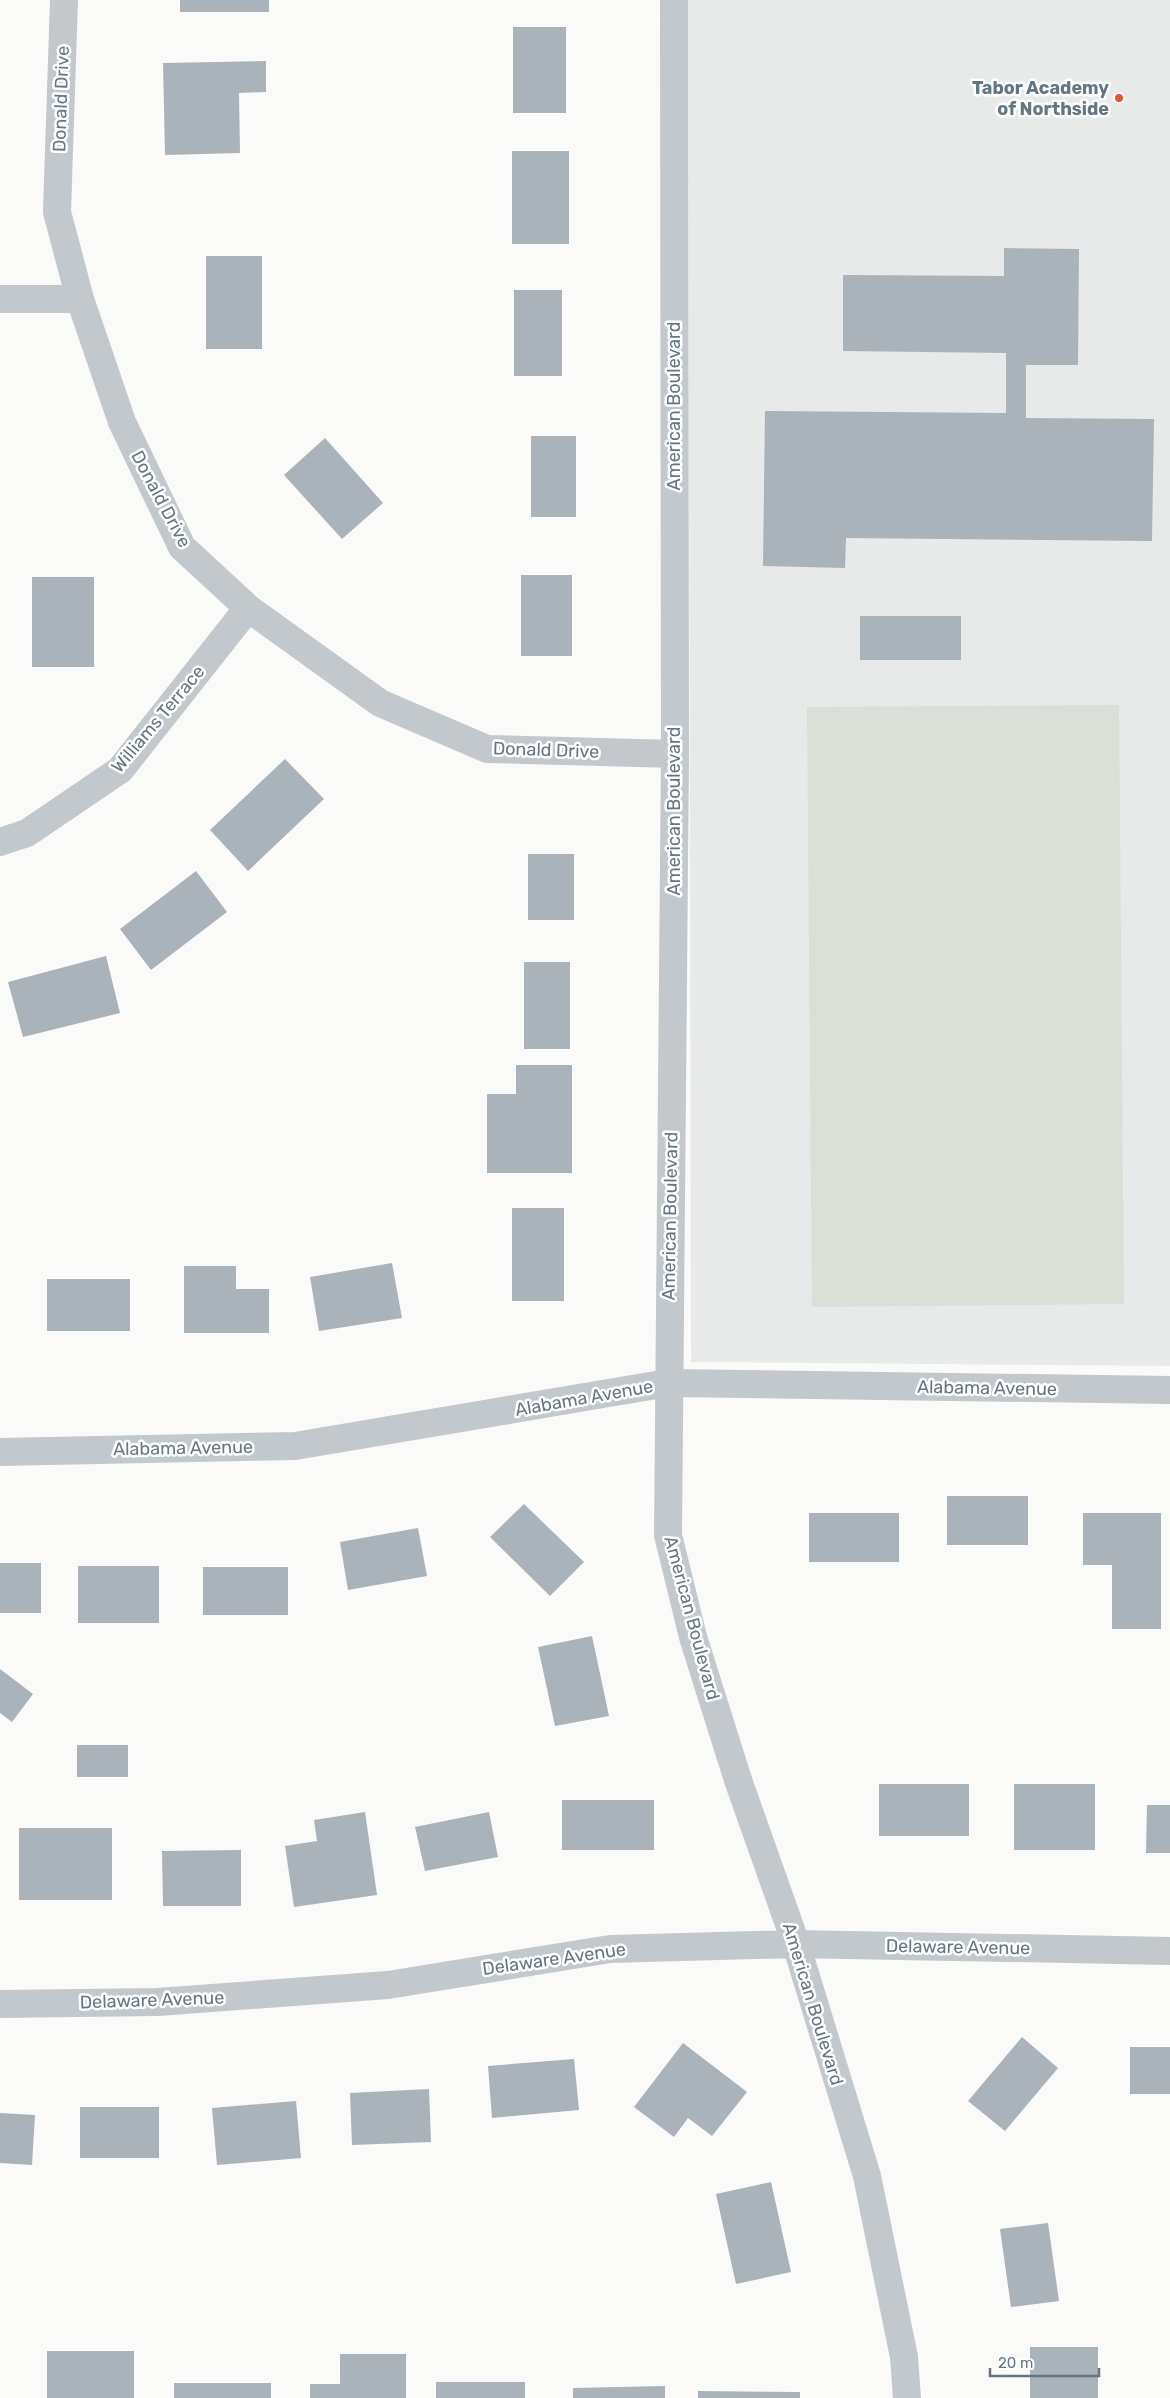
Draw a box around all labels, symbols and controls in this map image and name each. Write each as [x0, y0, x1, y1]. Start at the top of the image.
street label: Donald Drive [48, 45, 74, 153]
place label: Tabor Academy of Northside [972, 77, 1109, 120]
marker: Tabor Academy of Northside [1113, 92, 1125, 104]
street label: American Boulevard [663, 322, 685, 490]
street label: Donald Drive [126, 447, 196, 551]
street label: Williams Terrace [107, 661, 209, 777]
street label: American Boulevard [663, 727, 685, 895]
street label: Donald Drive [492, 737, 600, 763]
street label: American Boulevard [658, 1131, 682, 1301]
street label: Alabama Avenue [513, 1375, 655, 1421]
street label: Alabama Avenue [917, 1376, 1057, 1400]
street label: Alabama Avenue [113, 1436, 253, 1460]
street label: American Boulevard [660, 1534, 724, 1702]
street label: American Boulevard [778, 1920, 848, 2088]
street label: Delaware Avenue [886, 1935, 1030, 1959]
street label: Delaware Avenue [481, 1938, 627, 1980]
street label: Delaware Avenue [79, 1986, 225, 2014]
scale bar [990, 2346, 1099, 2378]
text: 20 m [998, 2354, 1033, 2372]

